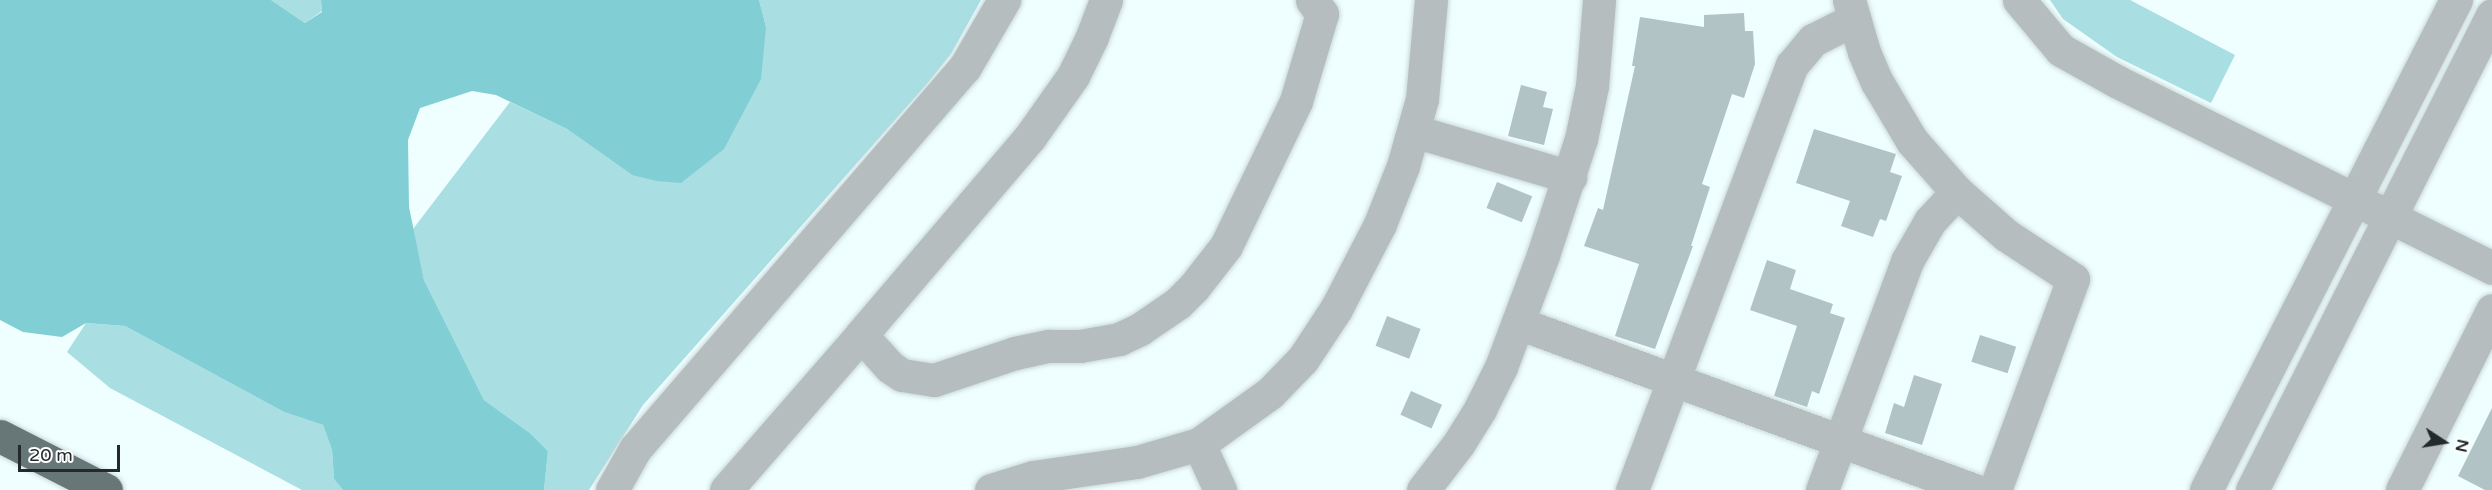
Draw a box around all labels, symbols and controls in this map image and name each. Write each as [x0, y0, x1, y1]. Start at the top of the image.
north arrow [2414, 412, 2474, 472]
scale bar [21, 433, 123, 471]
text: N [2450, 437, 2473, 454]
text: 20 m [29, 444, 73, 466]

